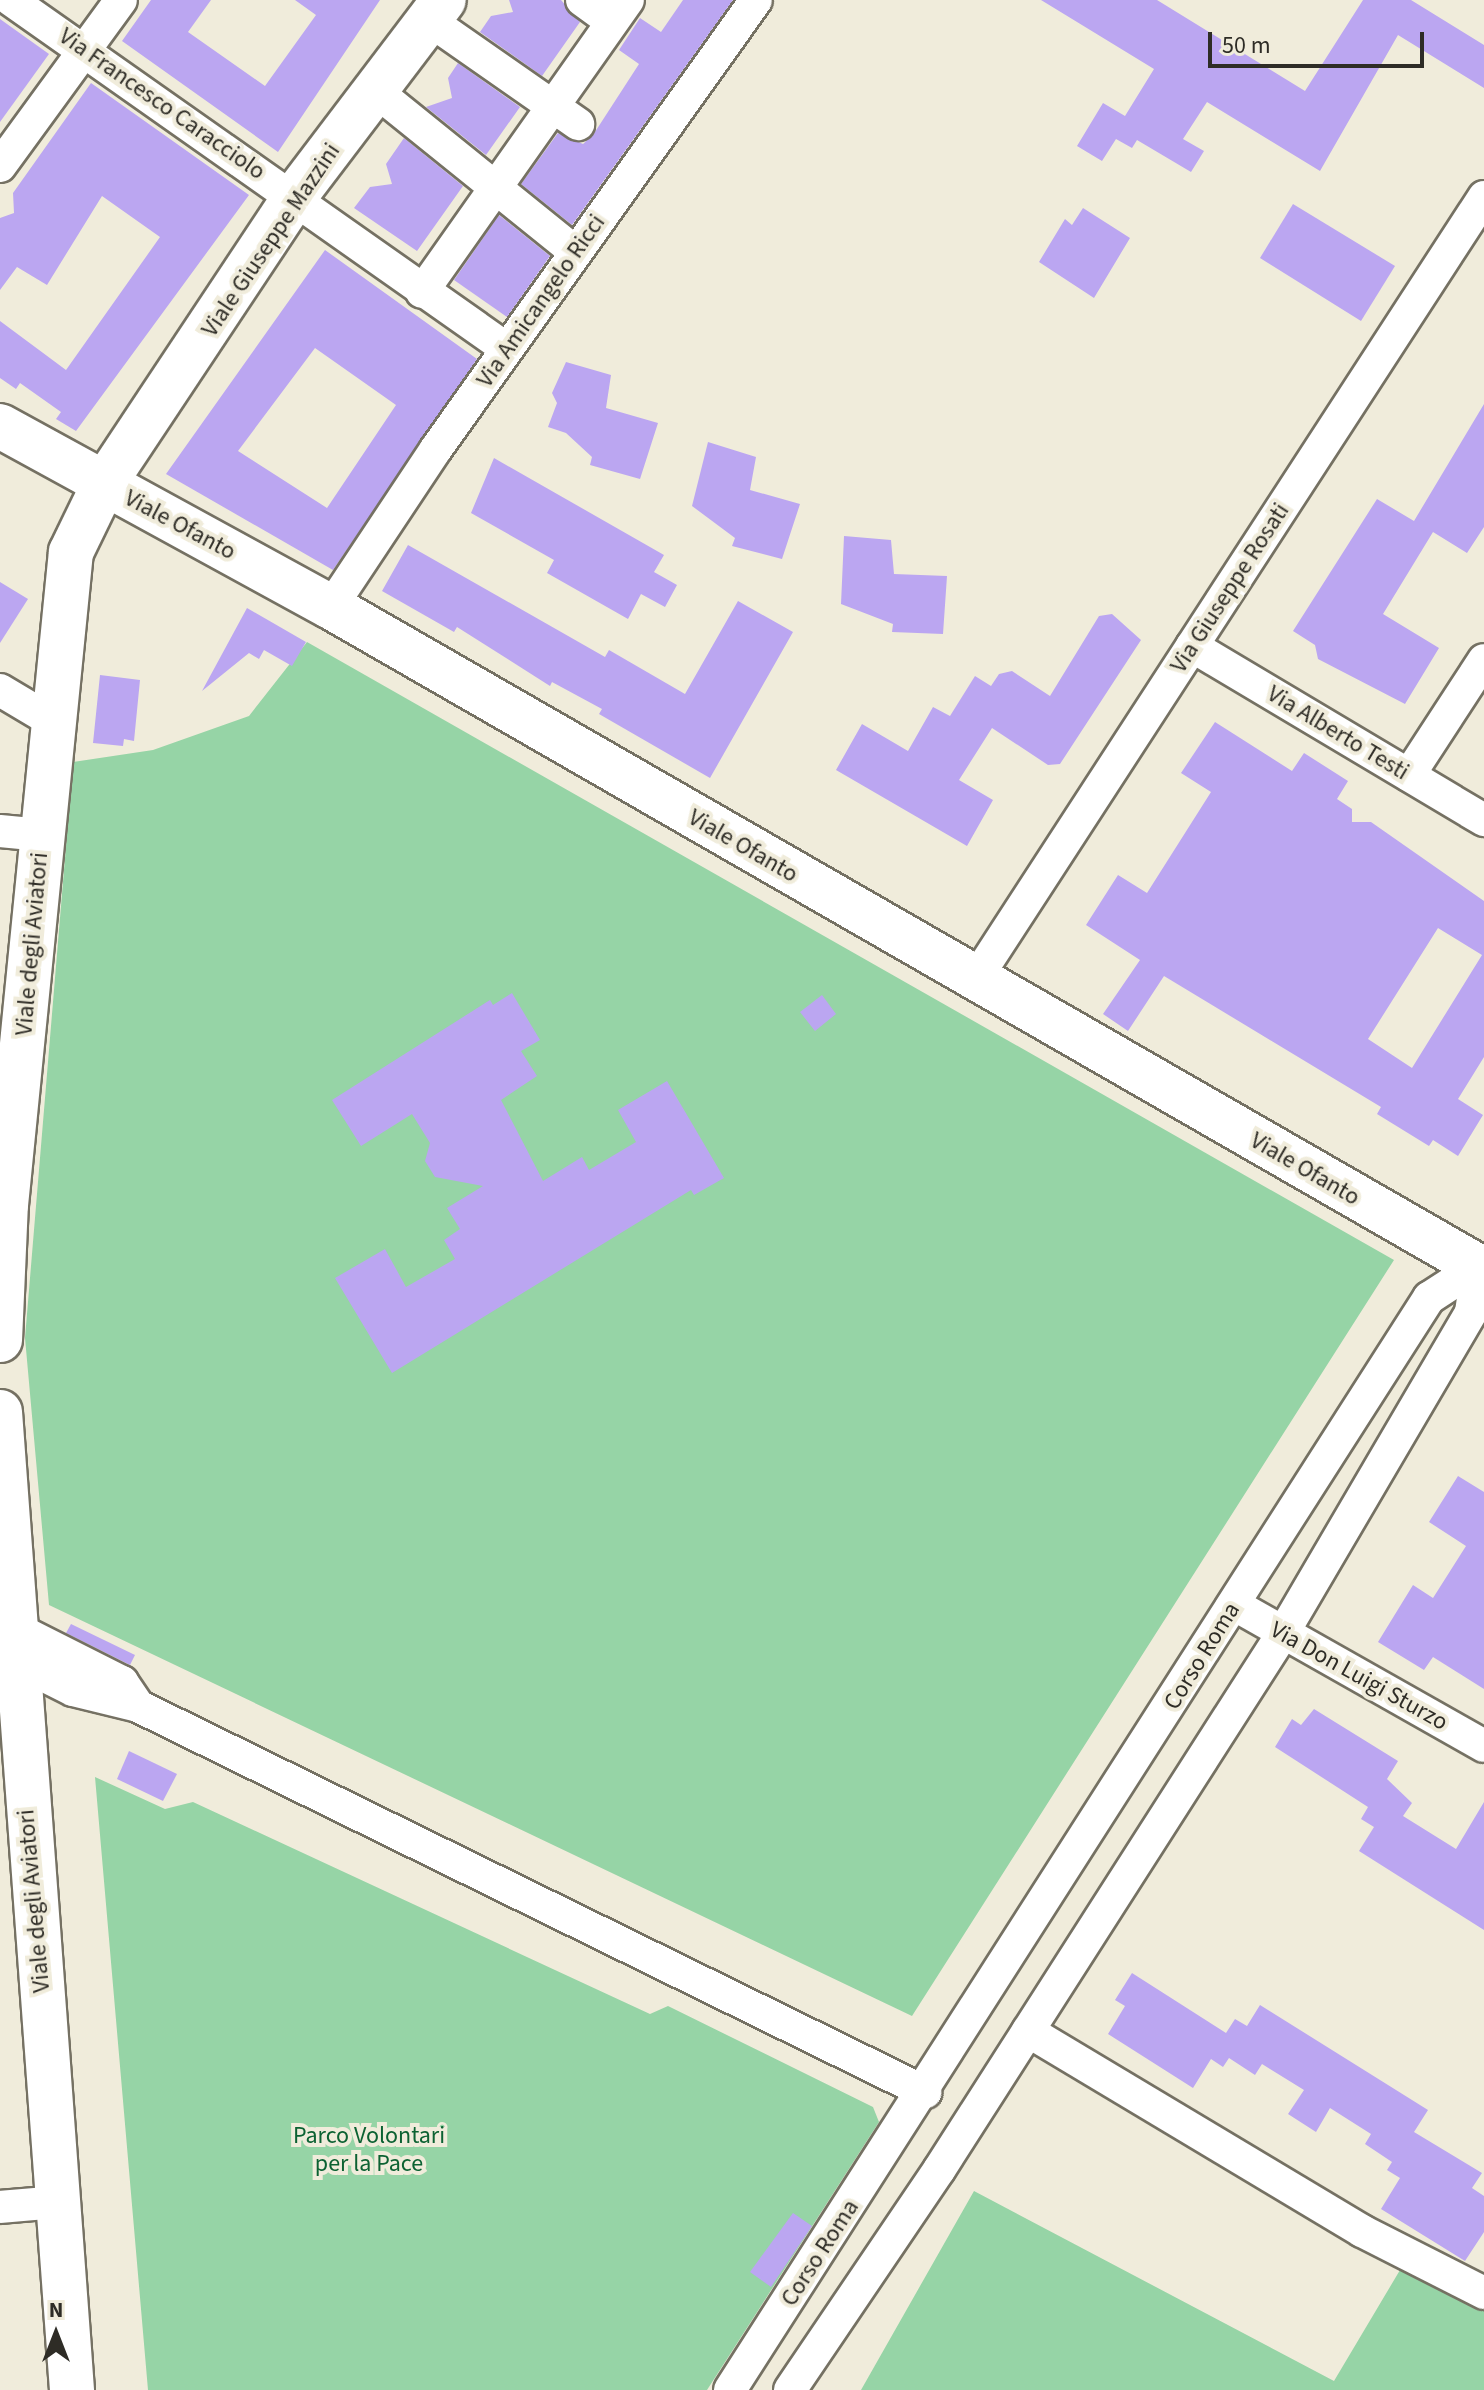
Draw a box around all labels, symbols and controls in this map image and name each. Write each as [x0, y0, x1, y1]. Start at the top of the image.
scale bar [1212, 16, 1428, 66]
street label: Via Francesco Caracciolo [53, 22, 271, 186]
text: 50 m [1222, 28, 1271, 63]
street label: Viale Giuseppe Mazzini [196, 138, 346, 342]
street label: Via Amicangelo Ricci [471, 209, 611, 393]
street label: Viale Ofanto [120, 484, 240, 566]
street label: Via Giuseppe Rosati [1164, 498, 1296, 678]
street label: Via Alberto Testi [1262, 679, 1414, 787]
street label: Viale Ofanto [683, 803, 803, 889]
street label: Viale degli Aviatori [10, 851, 54, 1037]
street label: Viale Ofanto [1245, 1126, 1365, 1212]
street label: Corso Roma [1158, 1597, 1246, 1715]
street label: Via Don Luigi Sturzo [1265, 1615, 1453, 1737]
street label: Viale degli Aviatori [12, 1808, 56, 1994]
park label: Parco Volontari per la Pace [293, 2122, 445, 2178]
street label: Corso Roma [775, 2194, 865, 2312]
north arrow [16, 2294, 96, 2374]
text: N [49, 2294, 63, 2326]

